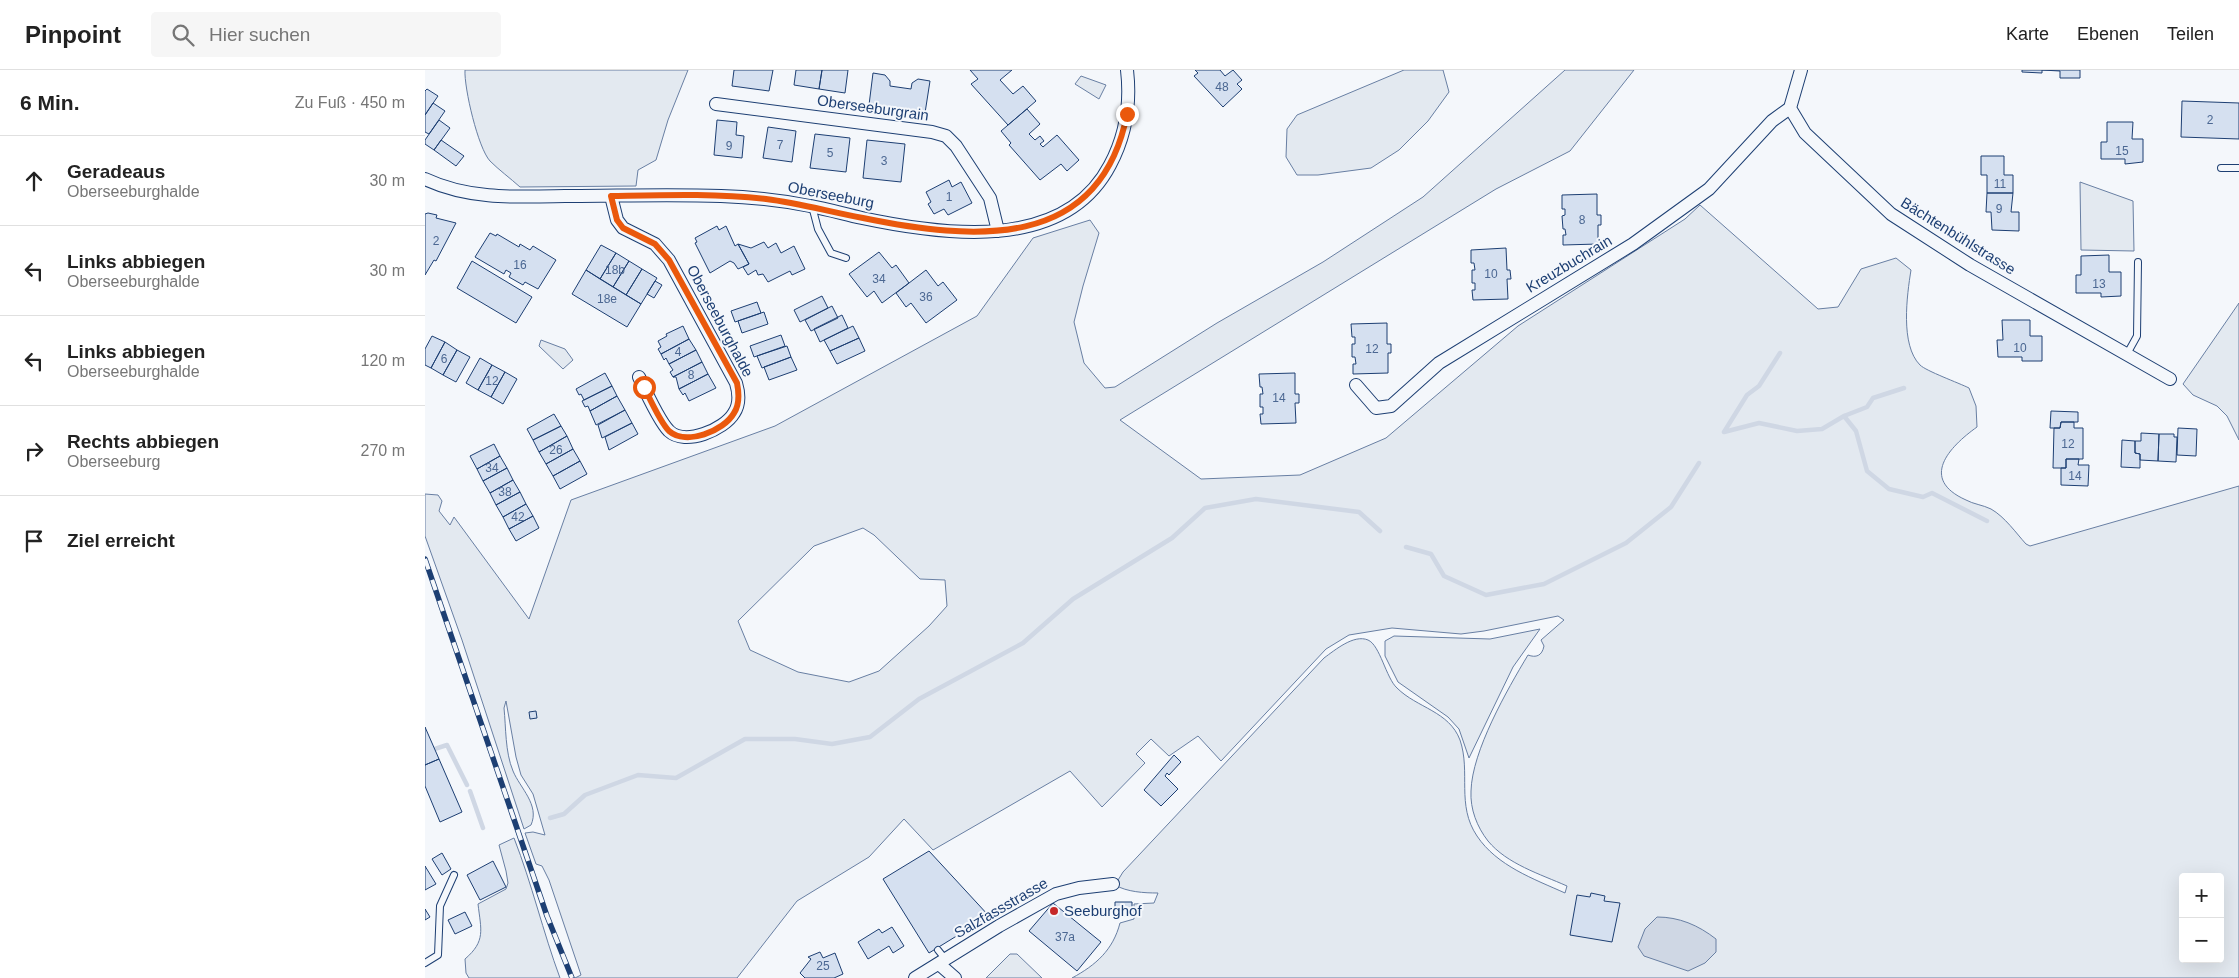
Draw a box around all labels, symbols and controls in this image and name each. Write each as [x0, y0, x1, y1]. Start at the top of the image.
search box [151, 12, 501, 57]
text: Pinpoint [25, 21, 121, 48]
icon: search [169, 21, 197, 49]
text: Hier suchen [209, 24, 310, 45]
text: Karte [2006, 24, 2049, 44]
text: Ebenen [2077, 24, 2139, 44]
text: Teilen [2167, 24, 2214, 44]
house number: 48 [1215, 80, 1229, 94]
text: 6 Min. [20, 91, 80, 114]
street label: Oberseeburgrain [816, 91, 930, 124]
text: Zu Fuß · 450 m [295, 94, 405, 111]
route end [1116, 103, 1139, 126]
house number: 2 [2207, 113, 2214, 127]
house number: 7 [777, 138, 784, 152]
house number: 9 [726, 139, 733, 153]
house number: 15 [2115, 144, 2129, 158]
house number: 5 [827, 146, 834, 160]
house number: 3 [881, 154, 888, 168]
text: Geradeaus [67, 161, 165, 182]
icon: ahead [20, 167, 48, 195]
text: 30 m [369, 172, 405, 189]
house number: 11 [1994, 177, 2007, 191]
street label: Oberseeburg [786, 178, 876, 211]
text: Oberseeburghalde [67, 183, 200, 200]
house number: 1 [946, 190, 953, 204]
street label: Bächtenbühlstrasse [1898, 193, 2019, 278]
house number: 9 [1996, 202, 2003, 216]
house number: 8 [1579, 213, 1586, 227]
street label: Kreuzbuchrain [1523, 231, 1615, 296]
house number: 2 [433, 234, 440, 248]
text: Links abbiegen [67, 251, 205, 272]
icon: left [20, 257, 48, 285]
house number: 16 [513, 258, 527, 272]
text: 30 m [369, 262, 405, 279]
street label: Oberseeburghalde [684, 262, 757, 380]
house number: 18b [605, 263, 625, 277]
house number: 10 [1484, 267, 1498, 281]
house number: 34 [872, 272, 886, 286]
text: Oberseeburghalde [67, 273, 200, 290]
house number: 13 [2092, 277, 2106, 291]
house number: 36 [919, 290, 933, 304]
house number: 18e [597, 292, 617, 306]
text: Links abbiegen [67, 341, 205, 362]
house number: 10 [2013, 341, 2027, 355]
house number: 12 [1365, 342, 1379, 356]
house number: 4 [675, 345, 682, 359]
icon: left [20, 347, 48, 375]
text: 120 m [361, 352, 405, 369]
house number: 6 [441, 352, 448, 366]
text: Oberseeburghalde [67, 363, 200, 380]
house number: 8 [688, 368, 695, 382]
house number: 12 [485, 374, 499, 388]
route start [633, 376, 656, 399]
house number: 14 [1272, 391, 1286, 405]
text: Rechts abbiegen [67, 431, 219, 452]
icon: right [20, 437, 48, 465]
house number: 12 [2061, 437, 2075, 451]
text: 270 m [361, 442, 405, 459]
house number: 26 [549, 443, 563, 457]
text: Oberseeburg [67, 453, 160, 470]
house number: 34 [485, 461, 499, 475]
house number: 14 [2068, 469, 2082, 483]
house number: 38 [498, 485, 512, 499]
house number: 42 [511, 510, 525, 524]
icon: arrive [20, 527, 48, 555]
text: Ziel erreicht [67, 530, 175, 551]
map controls [2179, 873, 2224, 963]
button: + [2179, 873, 2224, 918]
street label: Salzfassstrasse [951, 874, 1050, 941]
place label: Seeburghof [1064, 902, 1142, 919]
marker: Seeburghof [1048, 905, 1060, 917]
button: − [2179, 918, 2224, 963]
house number: 37a [1055, 930, 1075, 944]
house number: 25 [816, 959, 830, 973]

